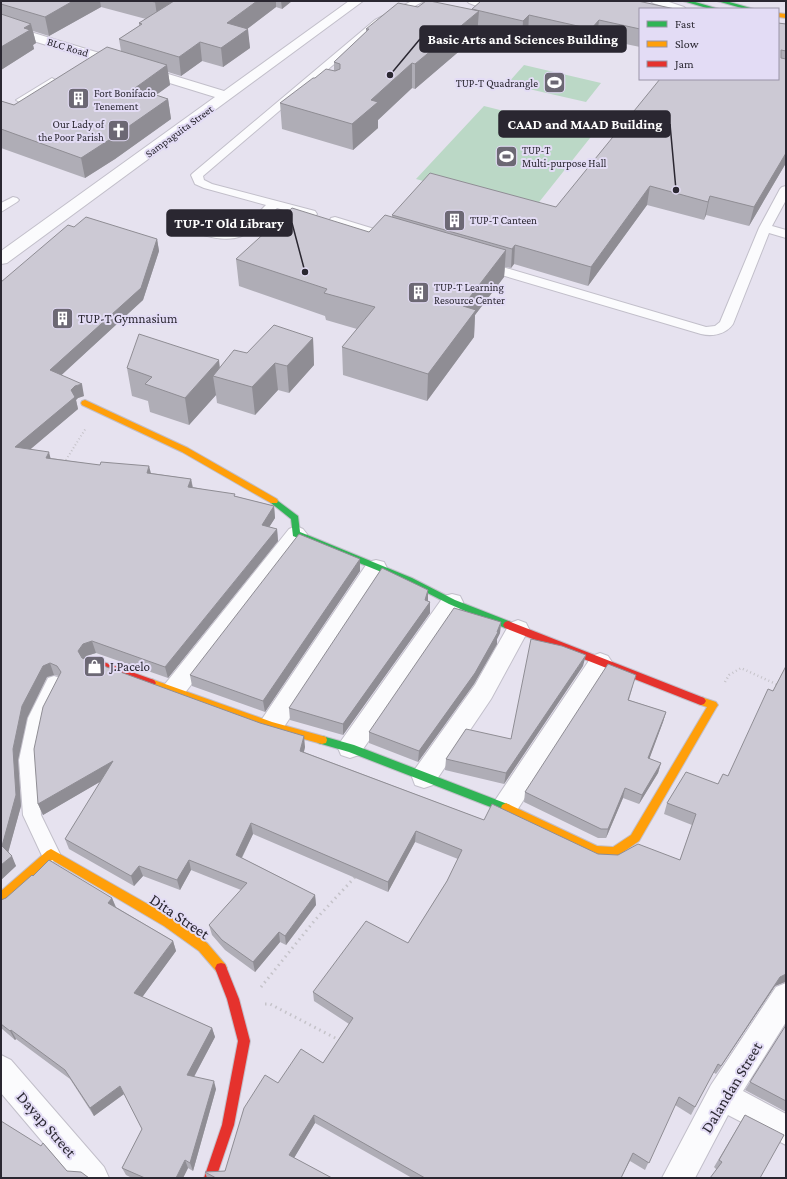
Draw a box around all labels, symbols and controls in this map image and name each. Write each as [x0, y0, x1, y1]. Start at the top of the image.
legend [639, 8, 779, 80]
text: Fast [675, 17, 696, 31]
callout: Basic Arts and Sciences Building [420, 26, 626, 52]
text: Basic Arts and Sciences Building [428, 31, 618, 47]
street label: BLC Road [46, 35, 90, 59]
text: Slow [675, 37, 699, 51]
text: Jam [674, 57, 694, 71]
sports icon: TUP-T Quadrangle [541, 70, 567, 96]
place label: TUP-T Quadrangle [456, 77, 538, 90]
building icon: Fort Bonifacio Tenement [65, 86, 91, 112]
place label: Fort Bonifacio Tenement [94, 87, 156, 112]
street label: Sampaguita Street [143, 102, 216, 160]
callout: CAAD and MAAD Building [499, 111, 670, 137]
text: CAAD and MAAD Building [508, 116, 662, 132]
church icon: Our Lady of the Poor Parish [106, 117, 132, 143]
place label: Our Lady of the Poor Parish [38, 118, 105, 143]
sports icon: TUP-T Multi-purpose Hall [494, 143, 520, 169]
place label: TUP-T Multi-purpose Hall [522, 144, 607, 170]
building icon: TUP-T Canteen [442, 207, 468, 233]
callout: TUP-T Old Library [167, 210, 292, 236]
place label: TUP-T Canteen [470, 214, 537, 226]
text: TUP-T Old Library [174, 215, 284, 231]
building icon: TUP-T Learning Resource Center [406, 280, 432, 306]
place label: TUP-T Learning Resource Center [434, 281, 505, 306]
building icon: TUP-T Gymnasium [49, 305, 75, 331]
place label: TUP-T Gymnasium [78, 311, 178, 326]
shop icon: J.Pacelo [81, 653, 107, 679]
place label: J.Pacelo [109, 659, 150, 674]
street label: Dita Street [147, 890, 213, 943]
street label: Dalandan Street [698, 1038, 766, 1136]
street label: Dayap Street [13, 1088, 80, 1162]

